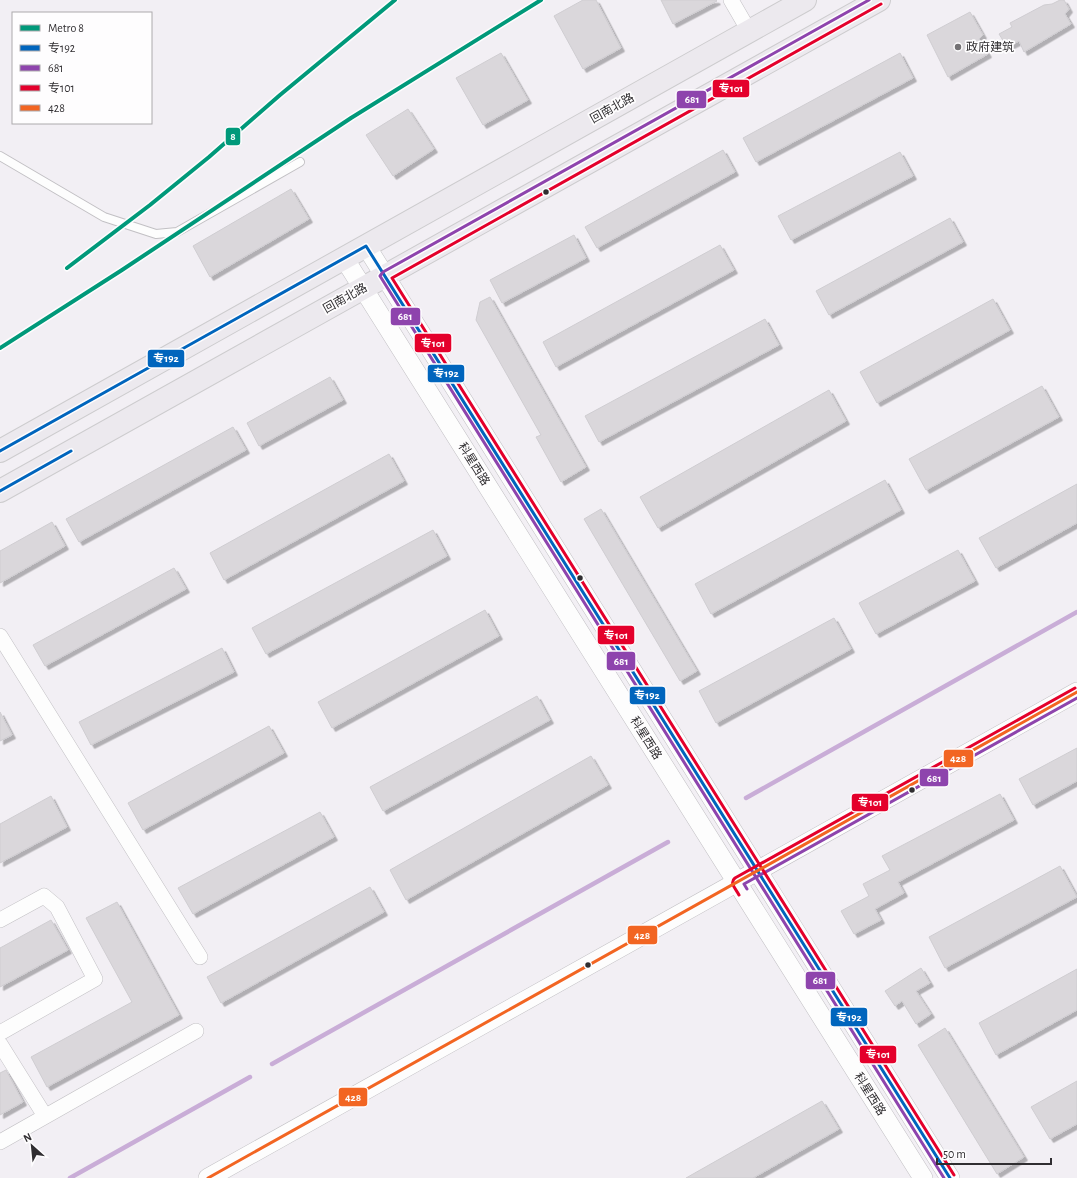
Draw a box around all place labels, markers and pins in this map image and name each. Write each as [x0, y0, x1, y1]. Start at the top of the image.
place label: 政府建筑 [966, 40, 1014, 53]
marker: 政府建筑 [953, 42, 963, 52]
unlabelled marker [541, 187, 551, 197]
unlabelled marker [575, 573, 585, 583]
unlabelled marker [907, 785, 917, 795]
unlabelled marker [583, 960, 593, 970]

